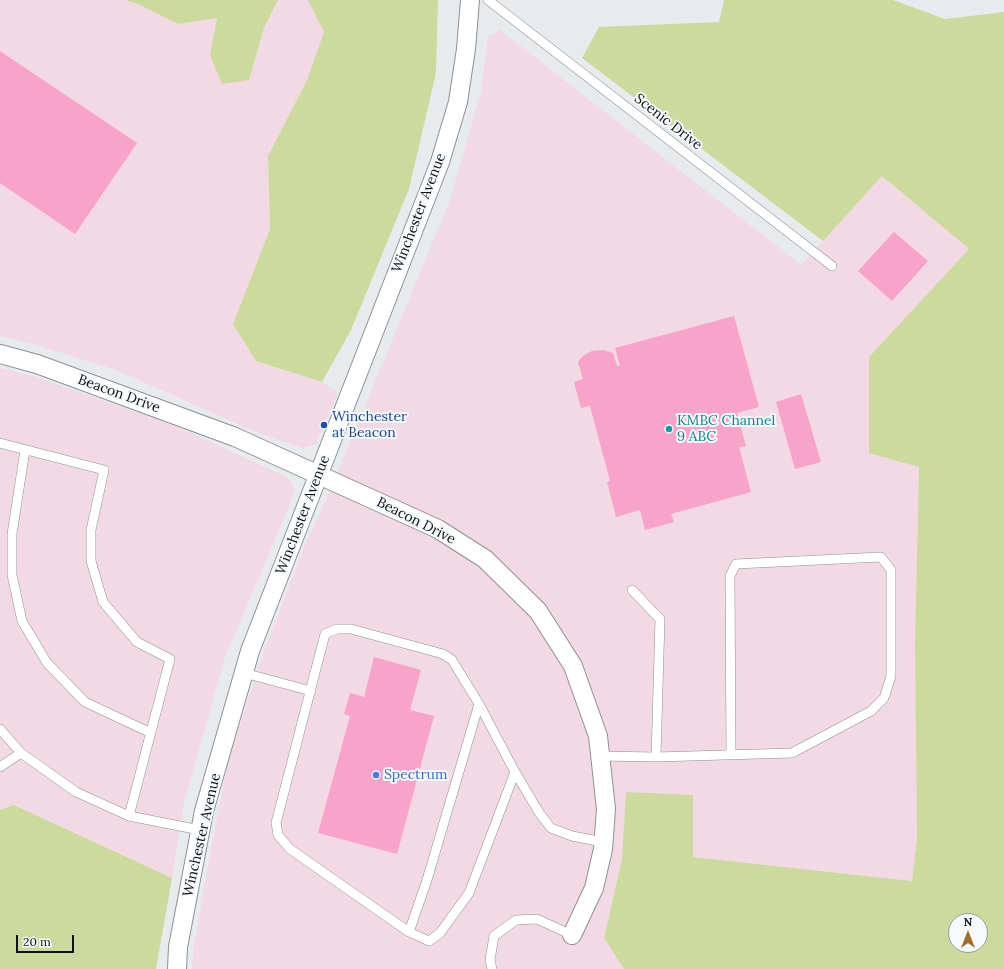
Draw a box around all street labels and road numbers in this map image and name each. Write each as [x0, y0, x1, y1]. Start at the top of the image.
street label: Scenic Drive [631, 90, 705, 154]
street label: Winchester Avenue [389, 151, 449, 275]
street label: Beacon Drive [76, 371, 162, 417]
street label: Winchester Avenue [273, 453, 333, 577]
street label: Beacon Drive [374, 494, 458, 548]
street label: Winchester Avenue [180, 772, 224, 898]

